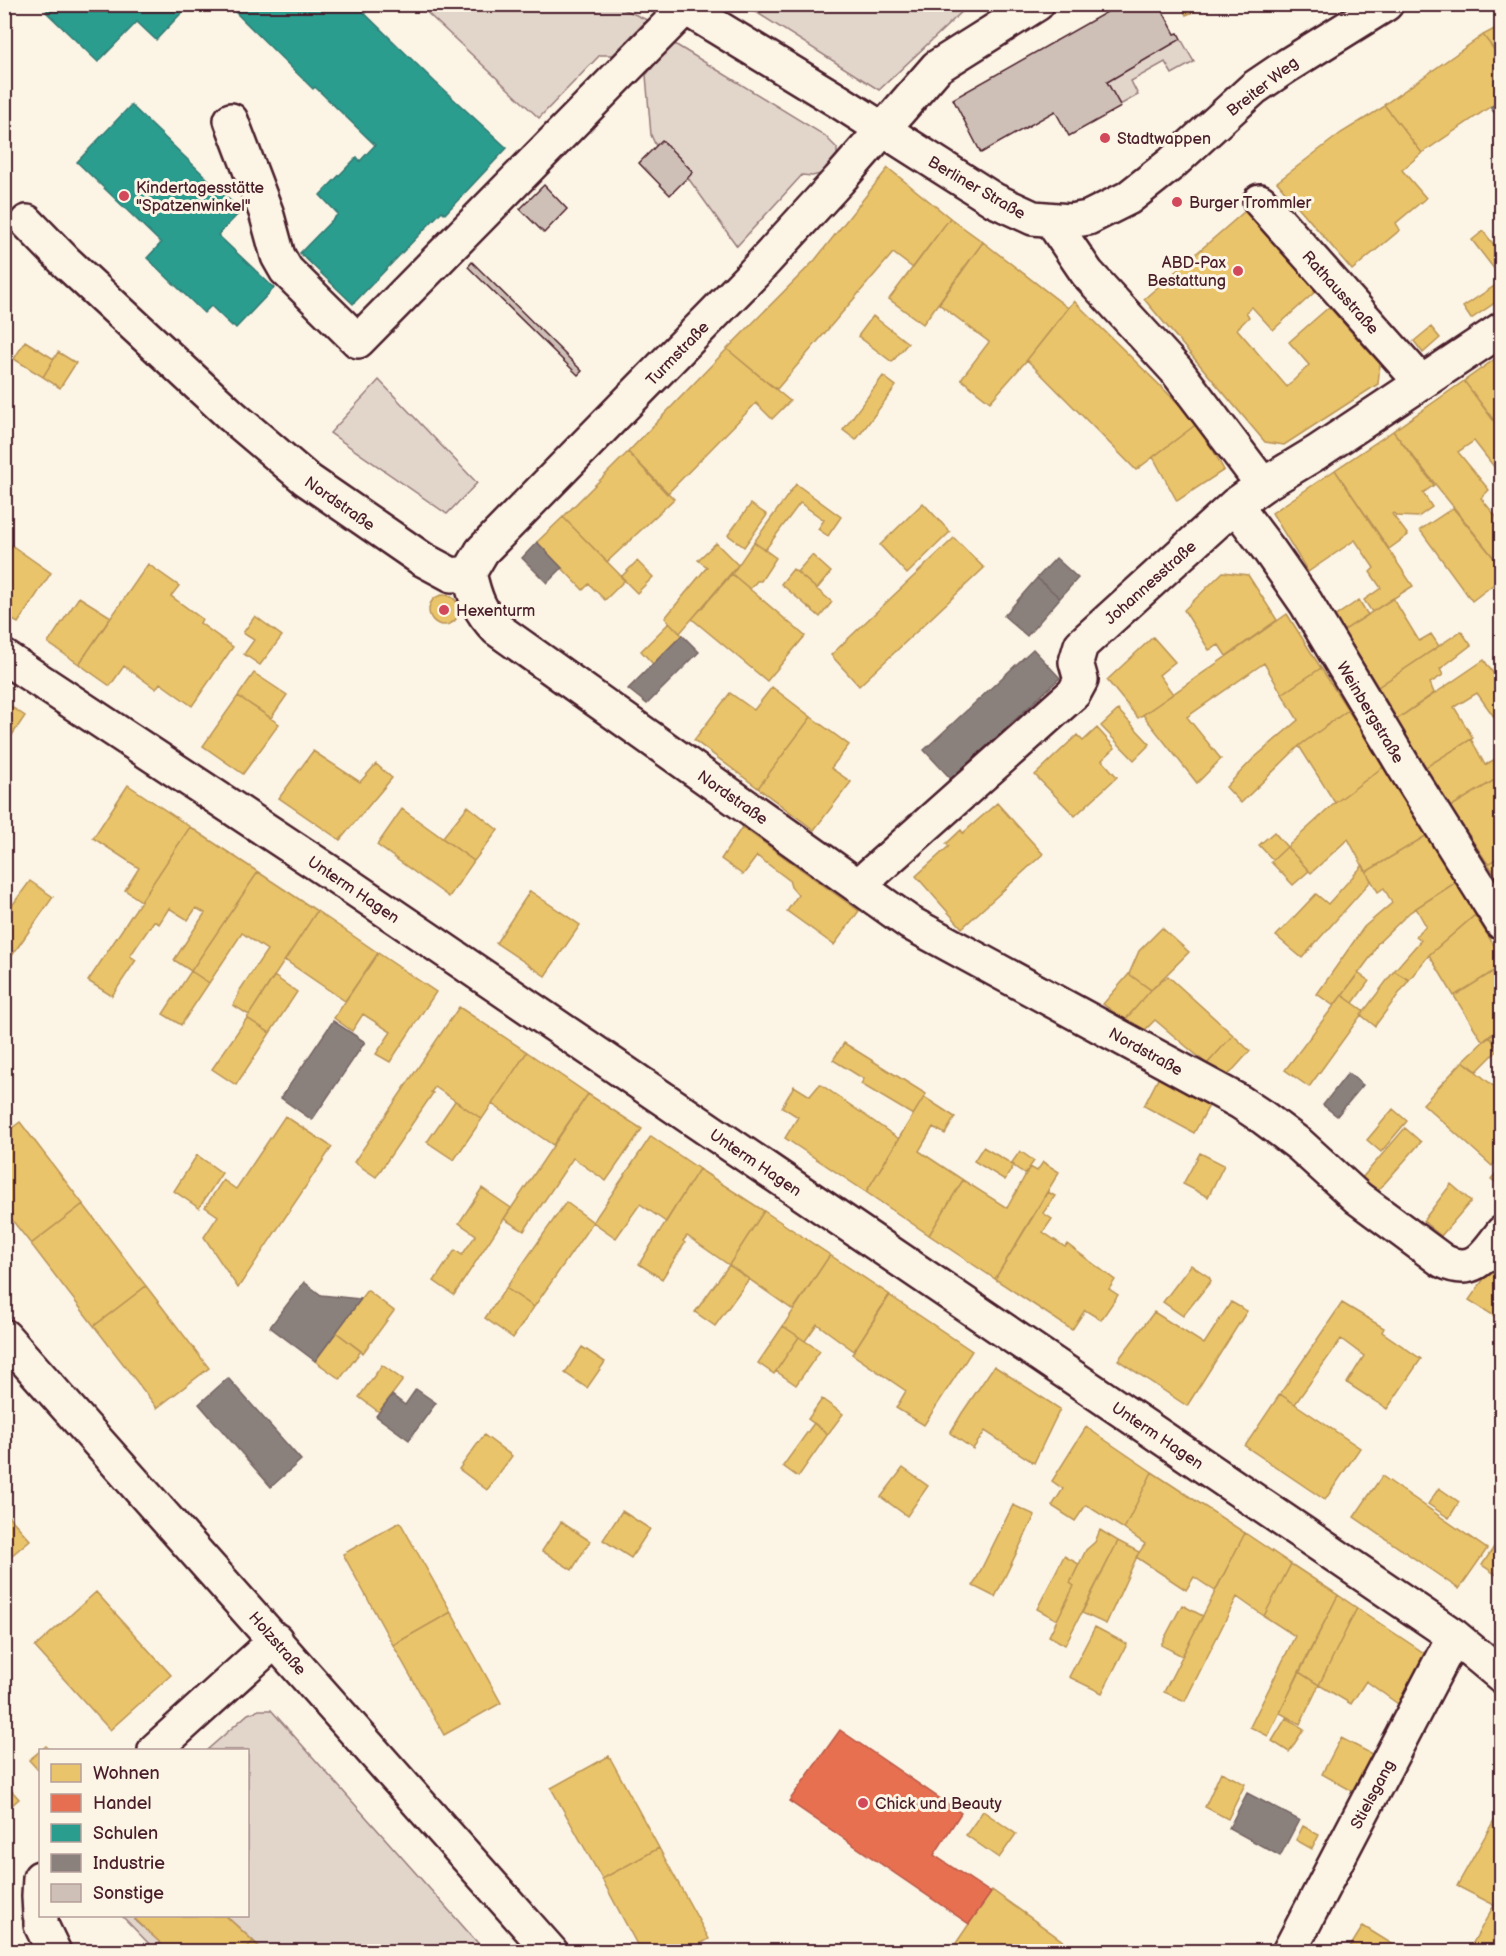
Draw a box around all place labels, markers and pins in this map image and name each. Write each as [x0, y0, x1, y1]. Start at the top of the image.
place label: Stadtwappen [1117, 130, 1211, 149]
marker: Stadtwappen [1098, 131, 1112, 145]
place label: Kindertagesstätte "Spatzenwinkel" [136, 179, 265, 216]
marker: Kindertagesstätte "Spatzenwinkel" [117, 189, 131, 203]
place label: Burger Trommler [1189, 194, 1311, 213]
marker: Burger Trommler [1170, 195, 1184, 209]
place label: ABD-Pax Bestattung [1147, 254, 1227, 291]
marker: ABD-Pax Bestattung [1231, 264, 1245, 278]
place label: Hexenturm [456, 602, 535, 621]
marker: Hexenturm [437, 603, 451, 617]
place label: Chick und Beauty [875, 1795, 1002, 1814]
marker: Chick und Beauty [856, 1796, 870, 1810]

